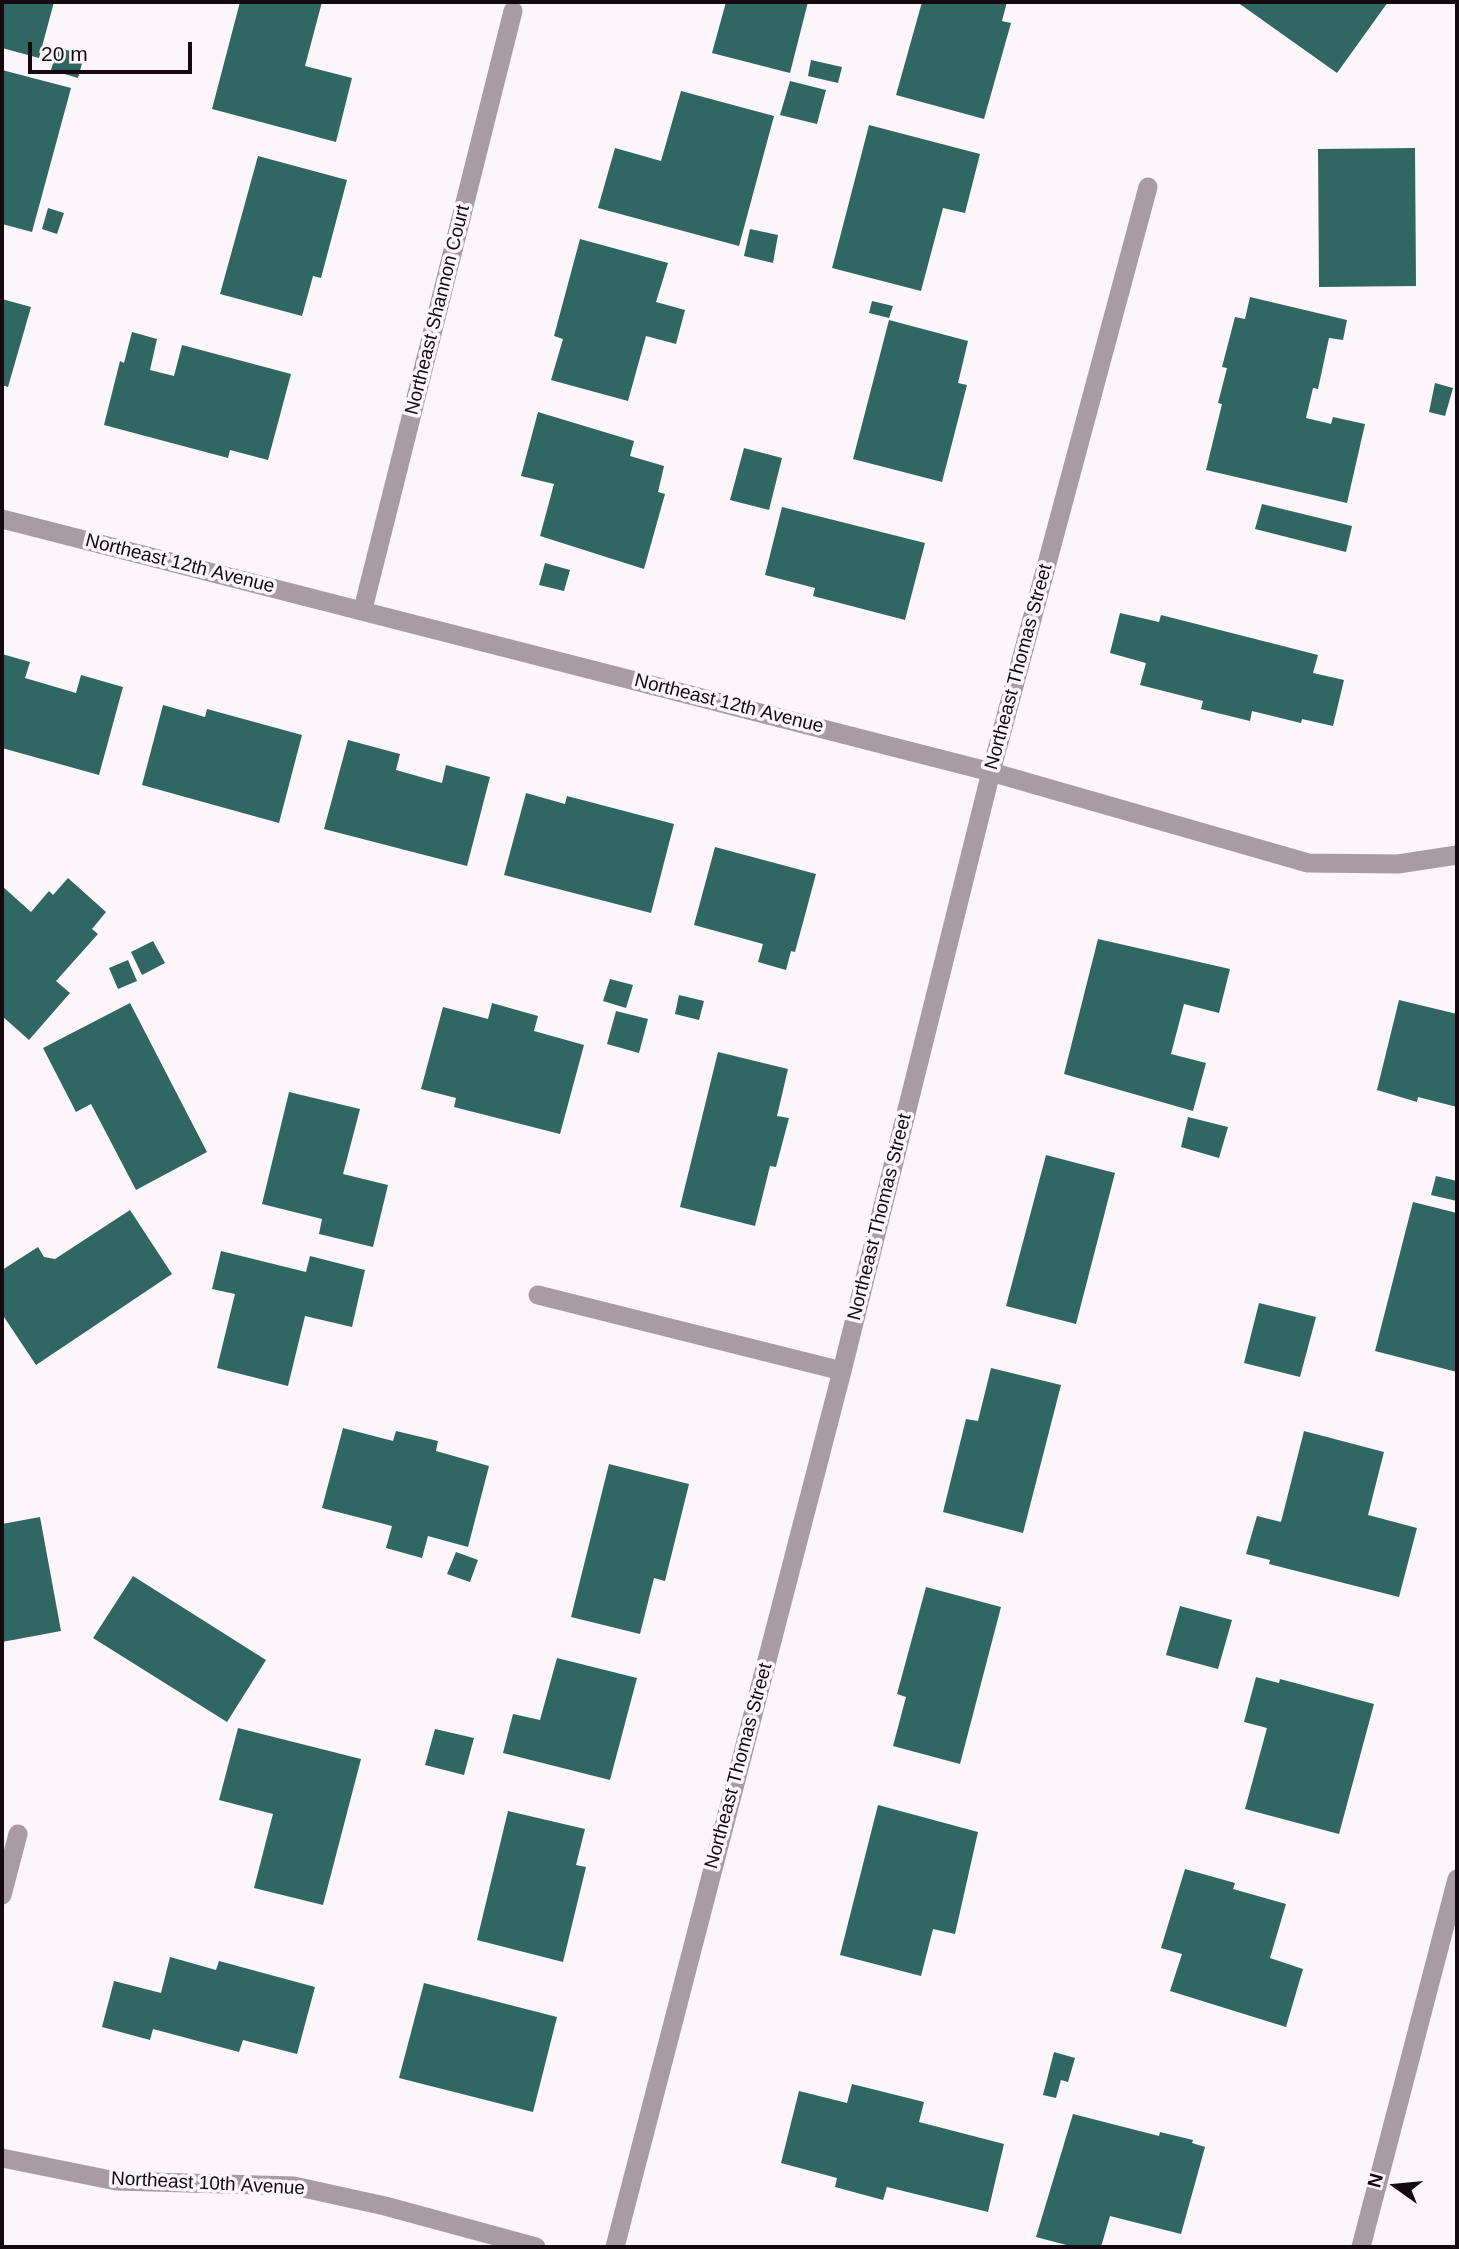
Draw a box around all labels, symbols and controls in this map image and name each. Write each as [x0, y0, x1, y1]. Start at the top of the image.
scale bar [32, 28, 196, 72]
text: 20 m [41, 42, 88, 65]
street label: Northeast Shannon Court [401, 203, 475, 417]
street label: Northeast 12th Avenue [83, 529, 277, 599]
street label: Northeast Thomas Street [981, 562, 1057, 772]
street label: Northeast 12th Avenue [632, 669, 826, 739]
street label: Northeast Thomas Street [843, 1111, 917, 1323]
street label: Northeast Thomas Street [701, 1661, 777, 1871]
north arrow [1361, 2151, 1431, 2221]
street label: Northeast 10th Avenue [111, 2168, 305, 2200]
text: N [1363, 2171, 1387, 2190]

